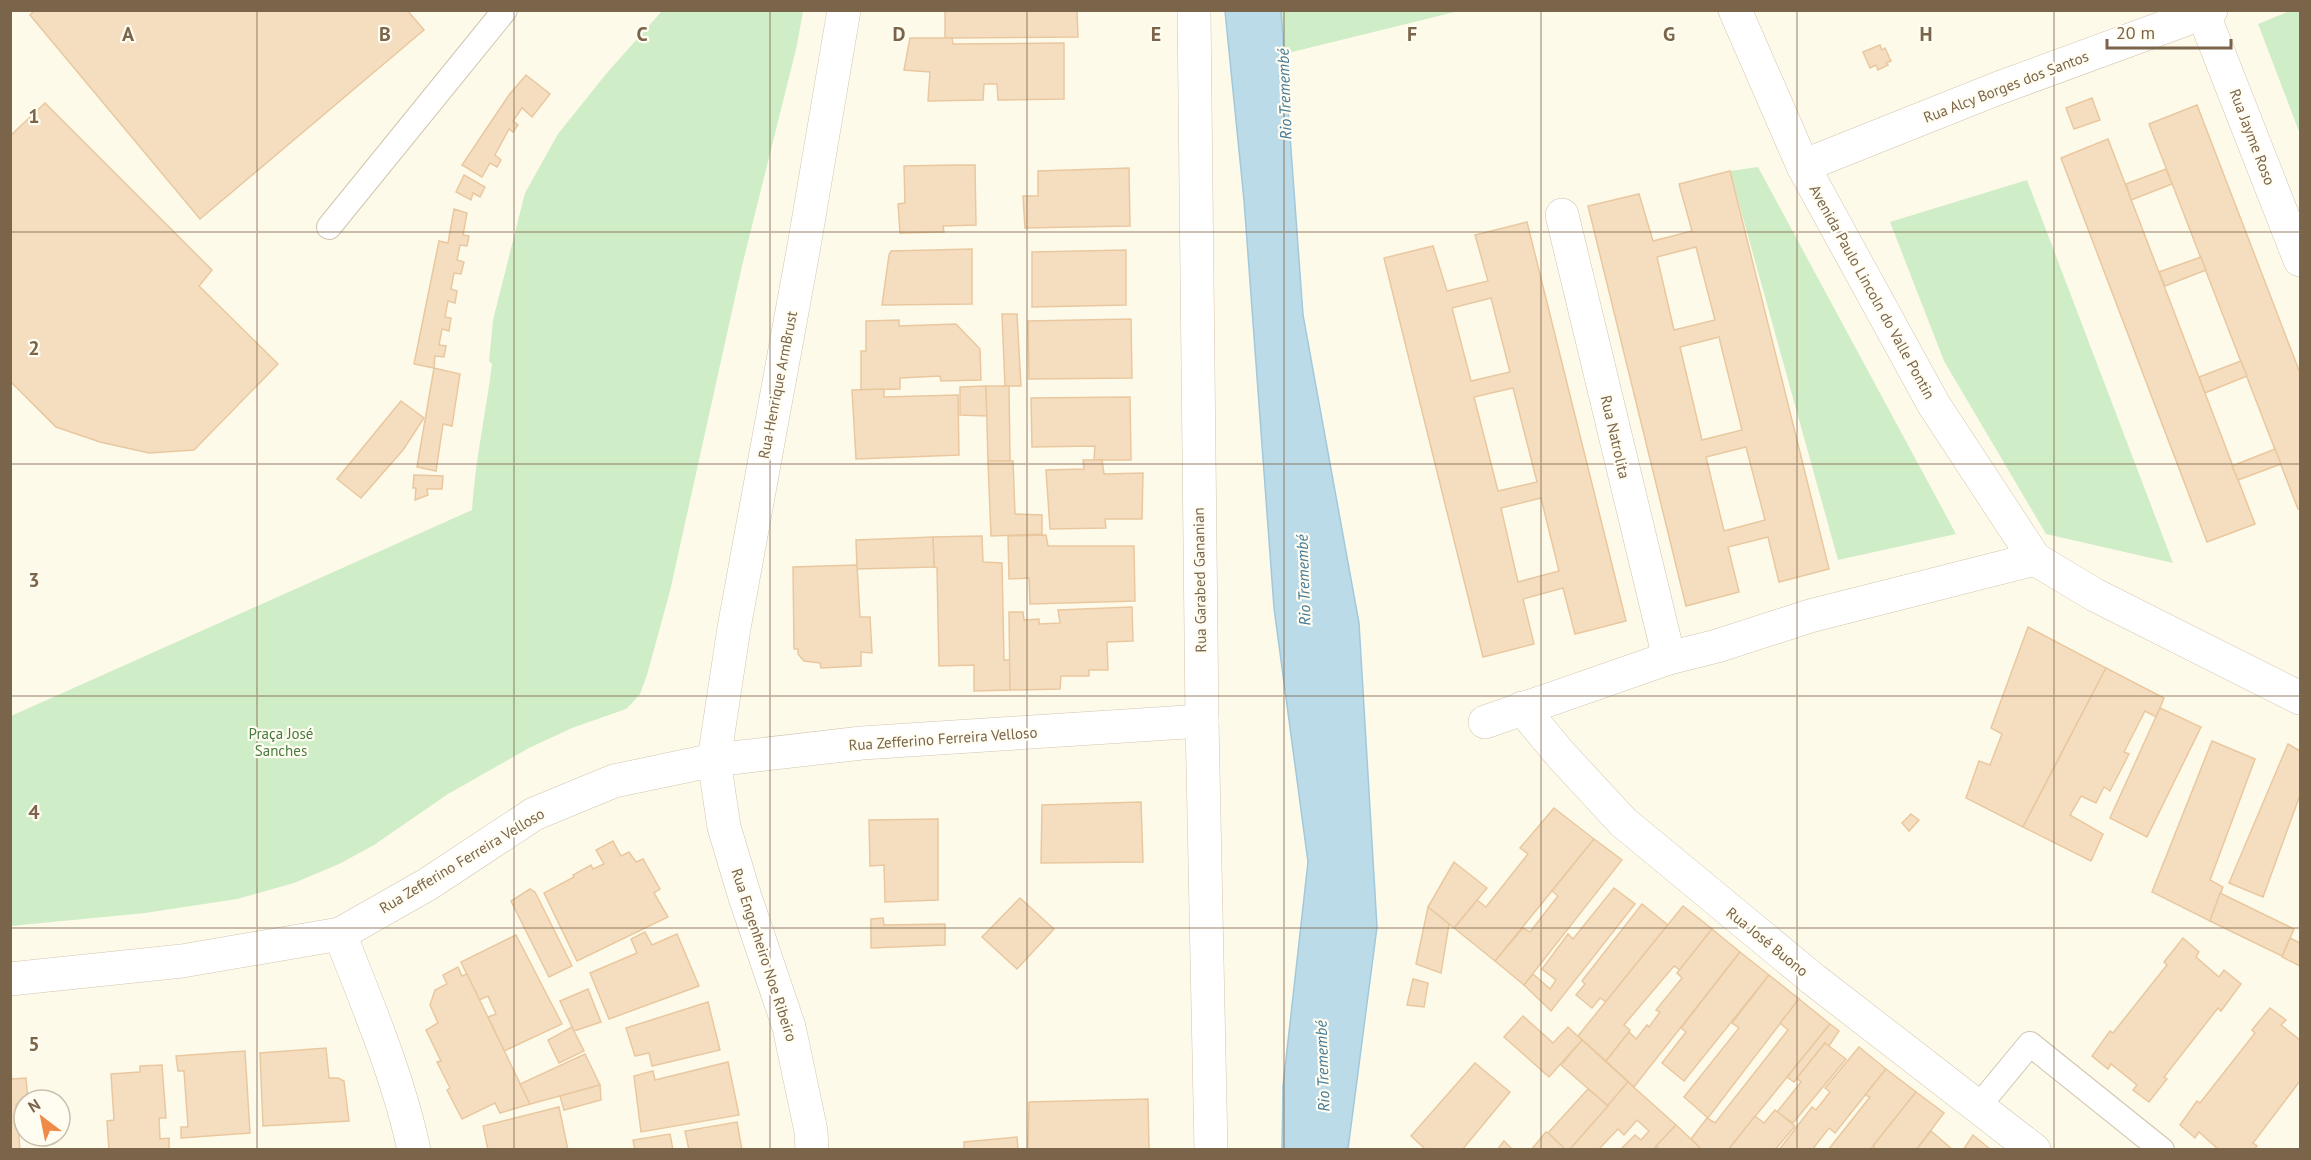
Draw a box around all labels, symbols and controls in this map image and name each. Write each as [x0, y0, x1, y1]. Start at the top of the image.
scale bar [2107, 12, 2232, 50]
text: A [122, 21, 135, 47]
text: B [379, 21, 391, 47]
text: C [636, 21, 648, 47]
text: D [893, 21, 906, 47]
text: E [1151, 21, 1161, 47]
text: F [1407, 21, 1417, 47]
text: G [1663, 21, 1675, 47]
text: H [1919, 21, 1933, 47]
text: 20 m [2116, 21, 2155, 44]
street label: Rua Alcy Borges dos Santos [1921, 46, 2091, 127]
water label: Rio Tremembé [1272, 47, 1296, 140]
street label: Rua Jayme Roso [2225, 86, 2280, 188]
text: 1 [28, 103, 40, 129]
street label: Avenida Paulo Lincoln do Valle Pontin [1805, 181, 1939, 402]
street label: Rua Henrique ArmBrust [754, 309, 801, 460]
text: 2 [28, 335, 40, 361]
street label: Rua Natrolita [1597, 393, 1634, 480]
street label: Rua Garabed Gananian [1189, 507, 1210, 653]
water label: Rio Tremembé [1291, 533, 1315, 626]
text: 3 [28, 567, 40, 593]
street label: Rua Zefferino Ferreira Velloso [848, 722, 1038, 755]
park label: Praça José Sanches [249, 724, 313, 760]
text: 4 [28, 799, 40, 825]
street label: Rua Zefferino Ferreira Velloso [376, 804, 548, 917]
street label: Rua Engenheiro Noe Ribeiro [727, 866, 801, 1044]
street label: Rua José Buono [1723, 903, 1812, 980]
water label: Rio Tremembé [1310, 1019, 1334, 1112]
text: 5 [28, 1031, 40, 1057]
north arrow [12, 1088, 72, 1148]
text: N [24, 1094, 44, 1117]

